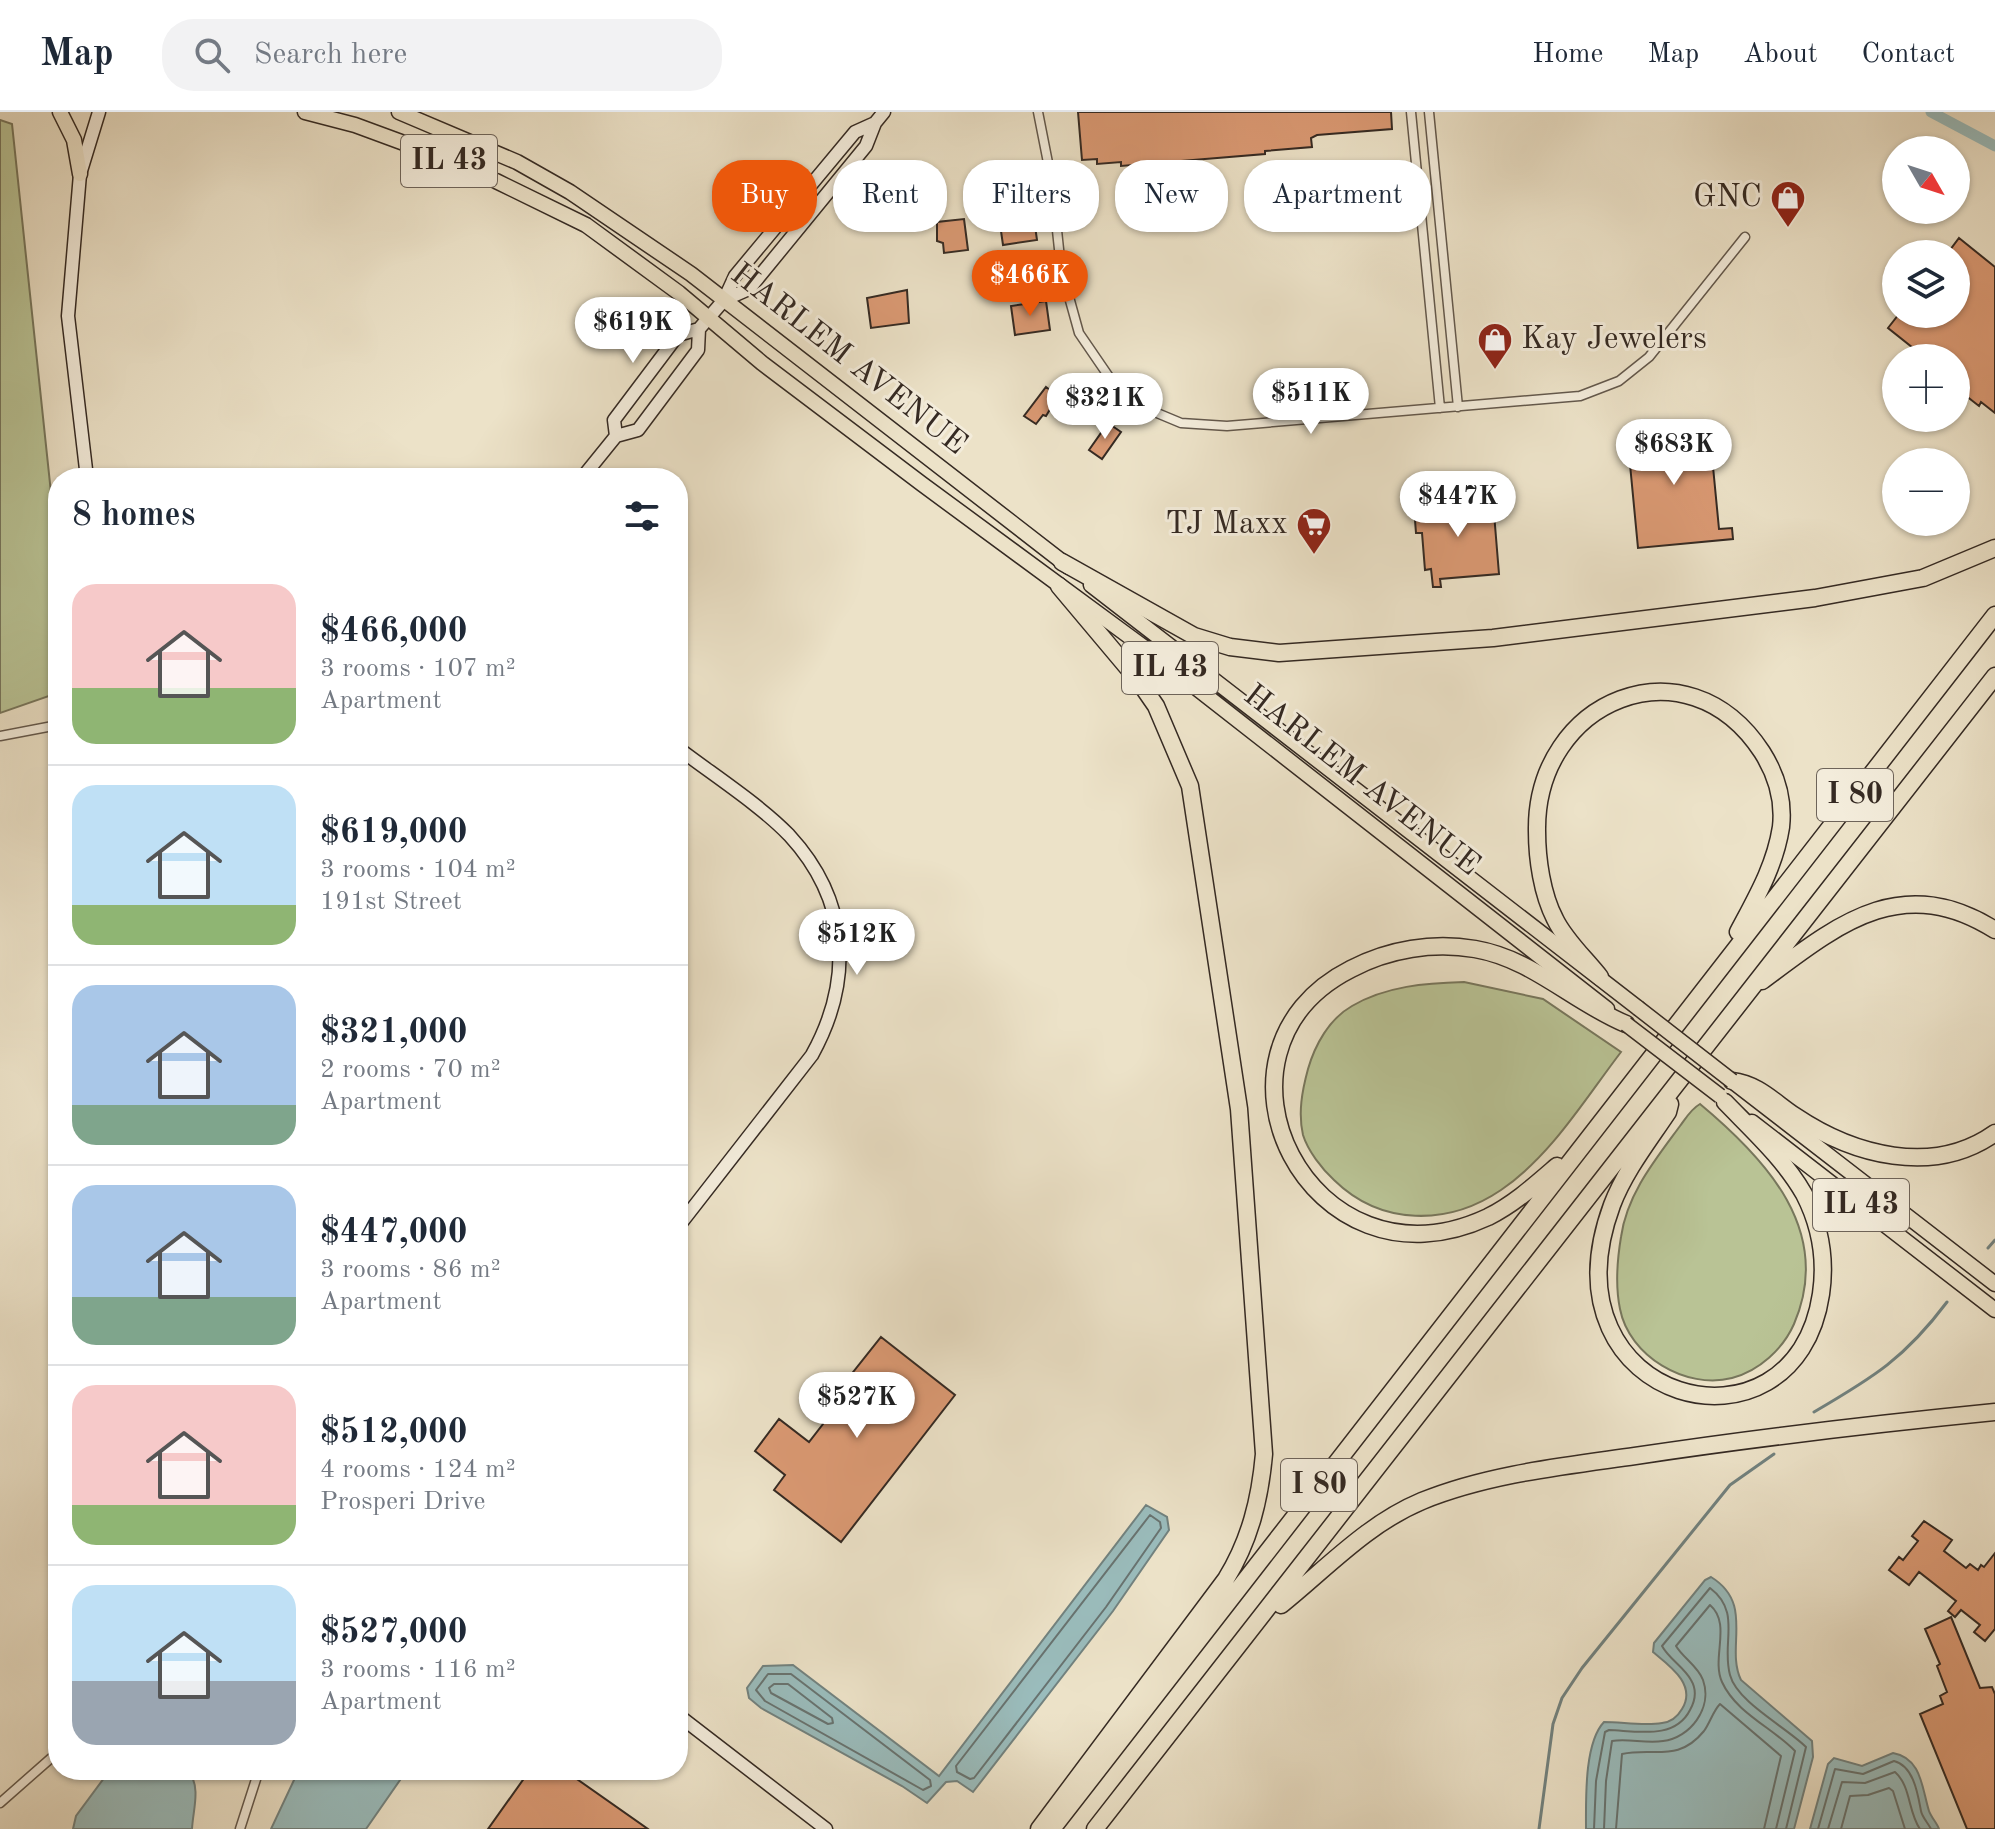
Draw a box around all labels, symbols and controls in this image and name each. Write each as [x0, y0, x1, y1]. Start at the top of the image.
search box [162, 19, 722, 91]
icon: search [190, 33, 234, 77]
text: Map [40, 36, 114, 74]
text: Search here [254, 40, 407, 70]
text: Home [1532, 41, 1603, 69]
text: Map [1647, 41, 1699, 69]
text: About [1743, 41, 1818, 69]
text: Contact [1862, 41, 1955, 69]
road number: IL 43 [401, 135, 497, 187]
north arrow [1882, 136, 1970, 224]
map controls [1882, 136, 1970, 536]
chip: Buy [712, 160, 817, 232]
chip: Rent [833, 160, 947, 232]
chip: Filters [963, 160, 1099, 232]
chip: New [1115, 160, 1228, 232]
chip: Apartment [1244, 160, 1431, 232]
shop icon: GNC [1769, 179, 1807, 229]
place label: GNC [1693, 182, 1762, 214]
button: layers [1882, 240, 1970, 328]
pin: $466K [974, 250, 1086, 318]
street label: HARLEM AVENUE [724, 258, 972, 462]
text: $466K [990, 263, 1070, 289]
pin: $619K [577, 297, 689, 365]
text: $619K [593, 310, 673, 336]
shop icon: Kay Jewelers [1476, 321, 1514, 371]
place label: Kay Jewelers [1521, 324, 1707, 356]
button: + [1882, 344, 1970, 432]
pin: $511K [1255, 368, 1367, 436]
pin: $321K [1049, 373, 1161, 441]
text: $511K [1271, 381, 1351, 407]
text: $321K [1065, 386, 1145, 412]
pin: $683K [1618, 419, 1730, 487]
text: $683K [1634, 432, 1714, 458]
button: − [1882, 448, 1970, 536]
pin: $447K [1402, 471, 1514, 539]
text: $447K [1418, 484, 1498, 510]
icon: filters [620, 494, 664, 538]
text: 8 homes [72, 499, 195, 533]
supermarket icon: TJ Maxx [1295, 506, 1333, 556]
place label: TJ Maxx [1165, 509, 1288, 541]
text: $466,000 [320, 615, 468, 649]
icon: home [136, 616, 232, 712]
road number: IL 43 [1122, 642, 1218, 694]
text: 3 rooms · 107 m² [320, 656, 516, 682]
street label: HARLEM AVENUE [1237, 679, 1485, 883]
text: Apartment [320, 688, 442, 714]
road number: I 80 [1817, 769, 1893, 821]
text: $619,000 [320, 816, 468, 850]
icon: home [136, 817, 232, 913]
text: 3 rooms · 104 m² [320, 857, 516, 883]
text: 191st Street [320, 889, 462, 915]
pin: $512K [801, 909, 913, 977]
text: $512K [817, 922, 897, 948]
text: $321,000 [320, 1016, 468, 1050]
icon: home [136, 1017, 232, 1113]
text: 2 rooms · 70 m² [320, 1057, 501, 1083]
text: Apartment [320, 1089, 442, 1115]
road number: IL 43 [1813, 1179, 1909, 1231]
text: $447,000 [320, 1216, 468, 1250]
icon: home [136, 1217, 232, 1313]
text: 3 rooms · 86 m² [320, 1257, 501, 1283]
text: Apartment [320, 1289, 442, 1315]
pin: $527K [801, 1372, 913, 1440]
text: $527K [817, 1385, 897, 1411]
text: $512,000 [320, 1416, 468, 1450]
icon: home [136, 1417, 232, 1513]
text: 4 rooms · 124 m² [320, 1457, 516, 1483]
road number: I 80 [1281, 1459, 1357, 1511]
text: Prosperi Drive [320, 1489, 485, 1515]
text: $527,000 [320, 1616, 468, 1650]
icon: home [136, 1617, 232, 1713]
text: 3 rooms · 116 m² [320, 1657, 516, 1683]
text: Apartment [320, 1689, 442, 1715]

